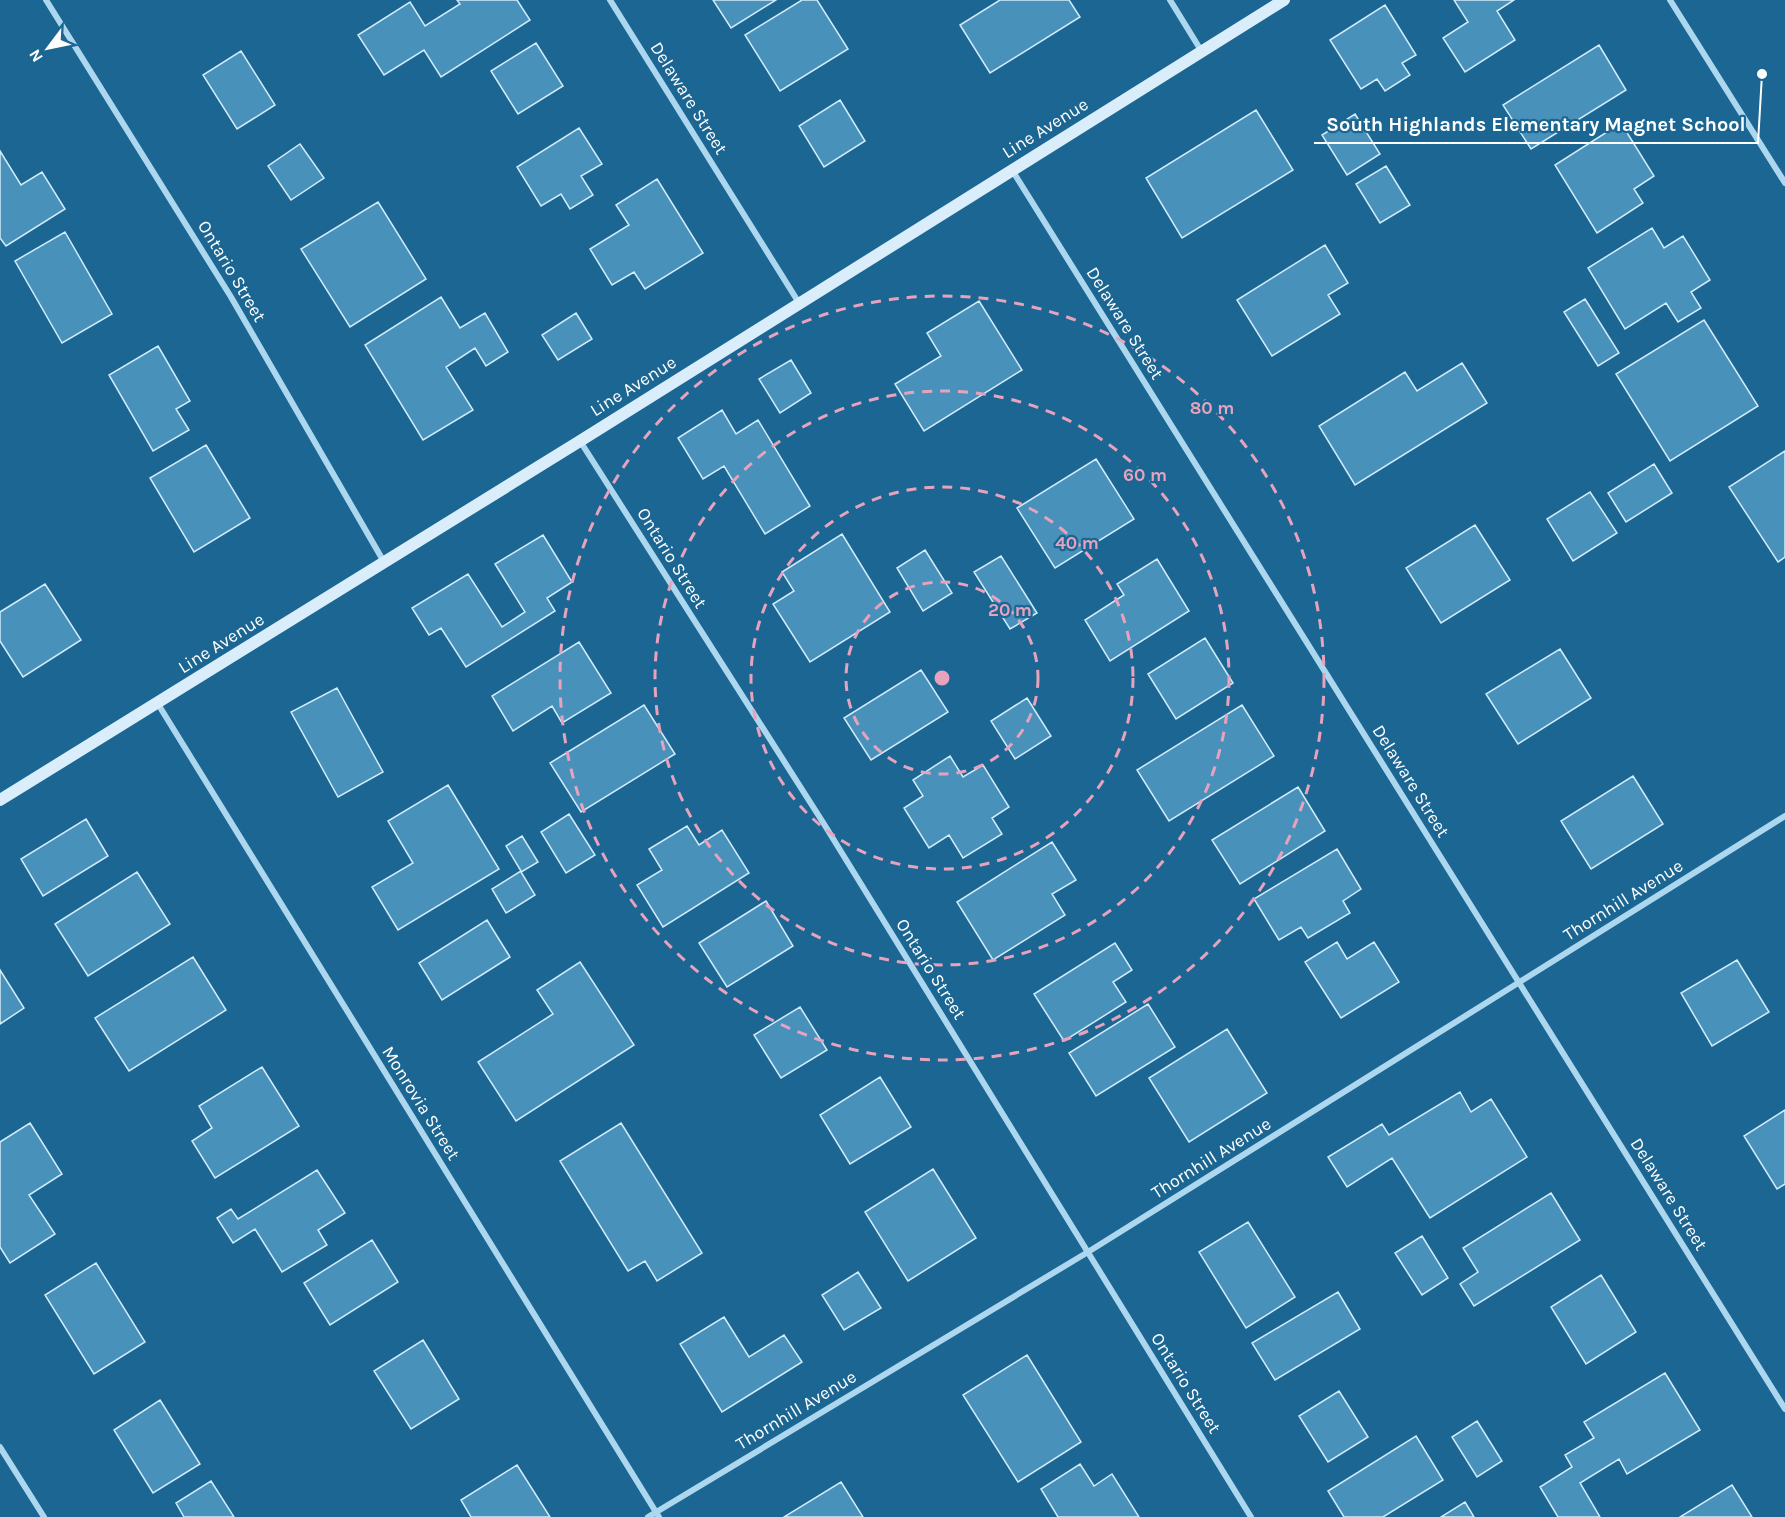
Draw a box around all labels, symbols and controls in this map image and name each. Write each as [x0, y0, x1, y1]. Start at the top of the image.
north arrow [18, 18, 78, 78]
street label: Delaware Street [646, 38, 732, 158]
text: N [25, 46, 47, 66]
street label: Line Avenue [998, 93, 1092, 163]
callout: South Highlands Elementary Magnet School [1314, 105, 1758, 143]
text: South Highlands Elementary Magnet School [1326, 113, 1746, 136]
street label: Ontario Street [193, 216, 271, 326]
street label: Delaware Street [1082, 263, 1168, 383]
street label: Line Avenue [586, 351, 680, 421]
text: 80 m [1190, 397, 1234, 419]
text: 60 m [1123, 464, 1167, 486]
street label: Ontario Street [632, 504, 712, 613]
text: 40 m [1055, 532, 1099, 554]
text: 20 m [988, 599, 1032, 621]
street label: Line Avenue [174, 608, 268, 678]
centre of rings [932, 668, 952, 688]
street label: Delaware Street [1368, 721, 1454, 841]
street label: Thornhill Avenue [1559, 854, 1687, 946]
street label: Ontario Street [891, 915, 971, 1024]
street label: Monrovia Street [377, 1042, 465, 1164]
street label: Thornhill Avenue [1147, 1112, 1275, 1204]
street label: Delaware Street [1626, 1134, 1712, 1254]
street label: Ontario Street [1146, 1329, 1226, 1438]
street label: Thornhill Avenue [732, 1365, 860, 1455]

